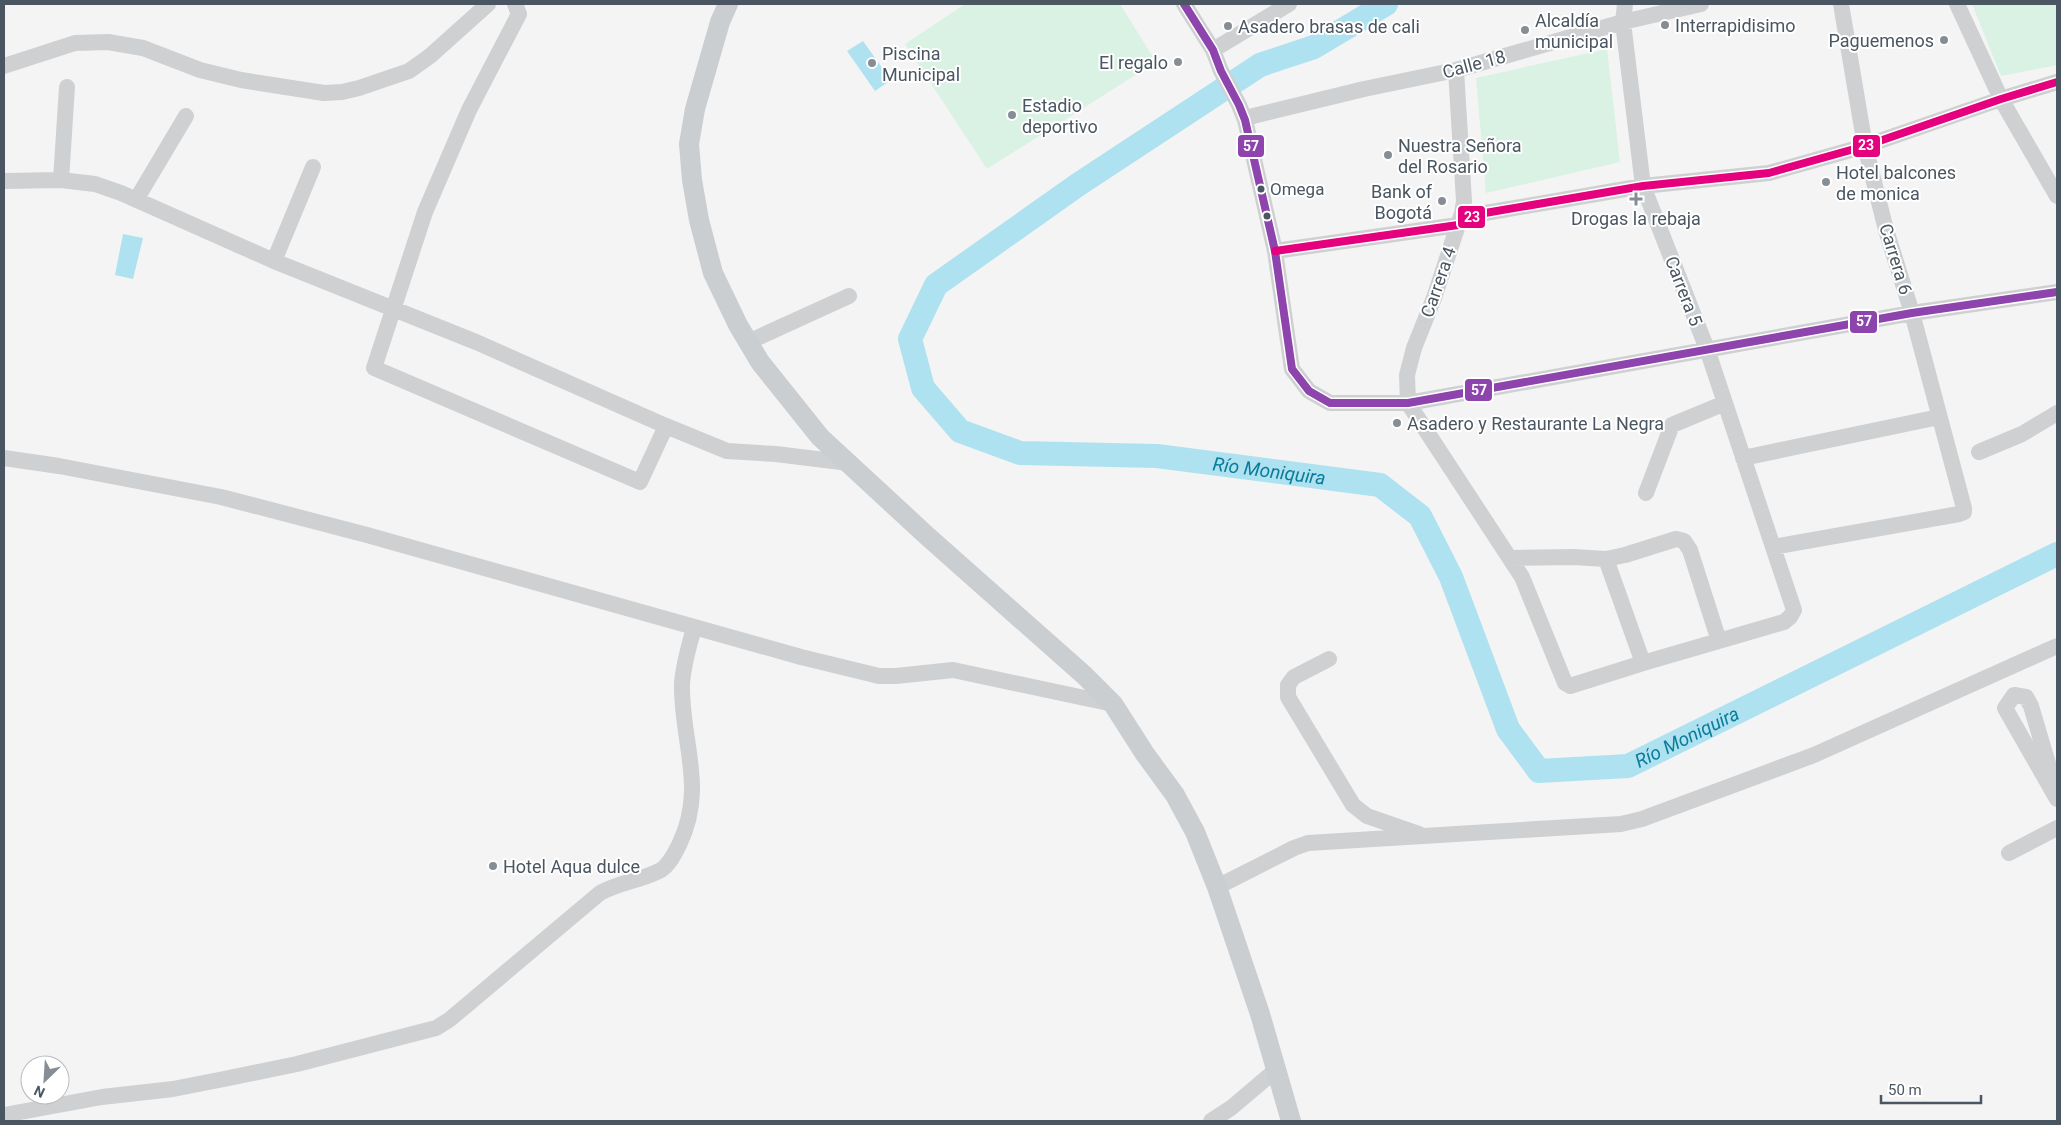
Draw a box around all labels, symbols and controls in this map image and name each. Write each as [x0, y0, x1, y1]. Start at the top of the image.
place label: Alcaldía municipal [1535, 10, 1613, 52]
place label: Interrapidisimo [1675, 15, 1796, 36]
place label: Asadero brasas de cali [1238, 16, 1420, 37]
marker: Interrapidisimo [1659, 19, 1671, 31]
marker: Asadero brasas de cali [1222, 20, 1234, 32]
marker: Alcaldía municipal [1519, 24, 1531, 36]
place label: Paguemenos [1829, 30, 1934, 51]
marker: Paguemenos [1938, 34, 1950, 46]
place label: Piscina Municipal [882, 43, 960, 85]
street label: Calle 18 [1440, 46, 1508, 82]
place label: El regalo [1099, 52, 1168, 73]
marker: El regalo [1172, 56, 1184, 68]
marker: Piscina Municipal [866, 57, 878, 69]
place label: Estadio deportivo [1022, 95, 1098, 137]
marker: Estadio deportivo [1006, 109, 1018, 121]
line badge: 57 [1237, 134, 1265, 158]
line badge: 23 [1852, 134, 1881, 158]
place label: Nuestra Señora del Rosario [1398, 135, 1521, 177]
text: 23 [1858, 137, 1874, 153]
text: 57 [1243, 138, 1259, 154]
marker: Nuestra Señora del Rosario [1382, 149, 1394, 161]
place label: Hotel balcones de monica [1836, 162, 1956, 204]
marker: Hotel balcones de monica [1820, 176, 1832, 188]
place label: Omega [1270, 179, 1324, 199]
place label: Bank of Bogotá [1371, 181, 1433, 223]
marker: Omega [1256, 184, 1266, 194]
marker: Drogas la rebaja [1630, 193, 1642, 205]
marker: Bank of Bogotá [1436, 195, 1448, 207]
line badge: 23 [1457, 205, 1486, 229]
place label: Drogas la rebaja [1571, 208, 1701, 229]
text: 23 [1464, 209, 1480, 225]
unlabelled marker [1262, 211, 1272, 221]
street label: Carrera 6 [1875, 221, 1917, 297]
street label: Carrera 4 [1416, 244, 1460, 320]
street label: Carrera 5 [1661, 253, 1707, 329]
line badge: 57 [1849, 310, 1878, 334]
text: 57 [1856, 313, 1872, 329]
line badge: 57 [1464, 378, 1493, 402]
text: 57 [1471, 382, 1487, 398]
place label: Asadero y Restaurante La Negra [1407, 413, 1664, 434]
marker: Asadero y Restaurante La Negra [1391, 417, 1403, 429]
water label: Río Moniquira [1212, 452, 1327, 489]
water label: Río Moniquira [1631, 701, 1743, 772]
place label: Hotel Aqua dulce [503, 856, 640, 877]
marker: Hotel Aqua dulce [487, 860, 499, 872]
north arrow [20, 1055, 70, 1105]
scale bar [1881, 1072, 1981, 1104]
text: 50 m [1888, 1081, 1922, 1099]
text: N [32, 1082, 47, 1101]

